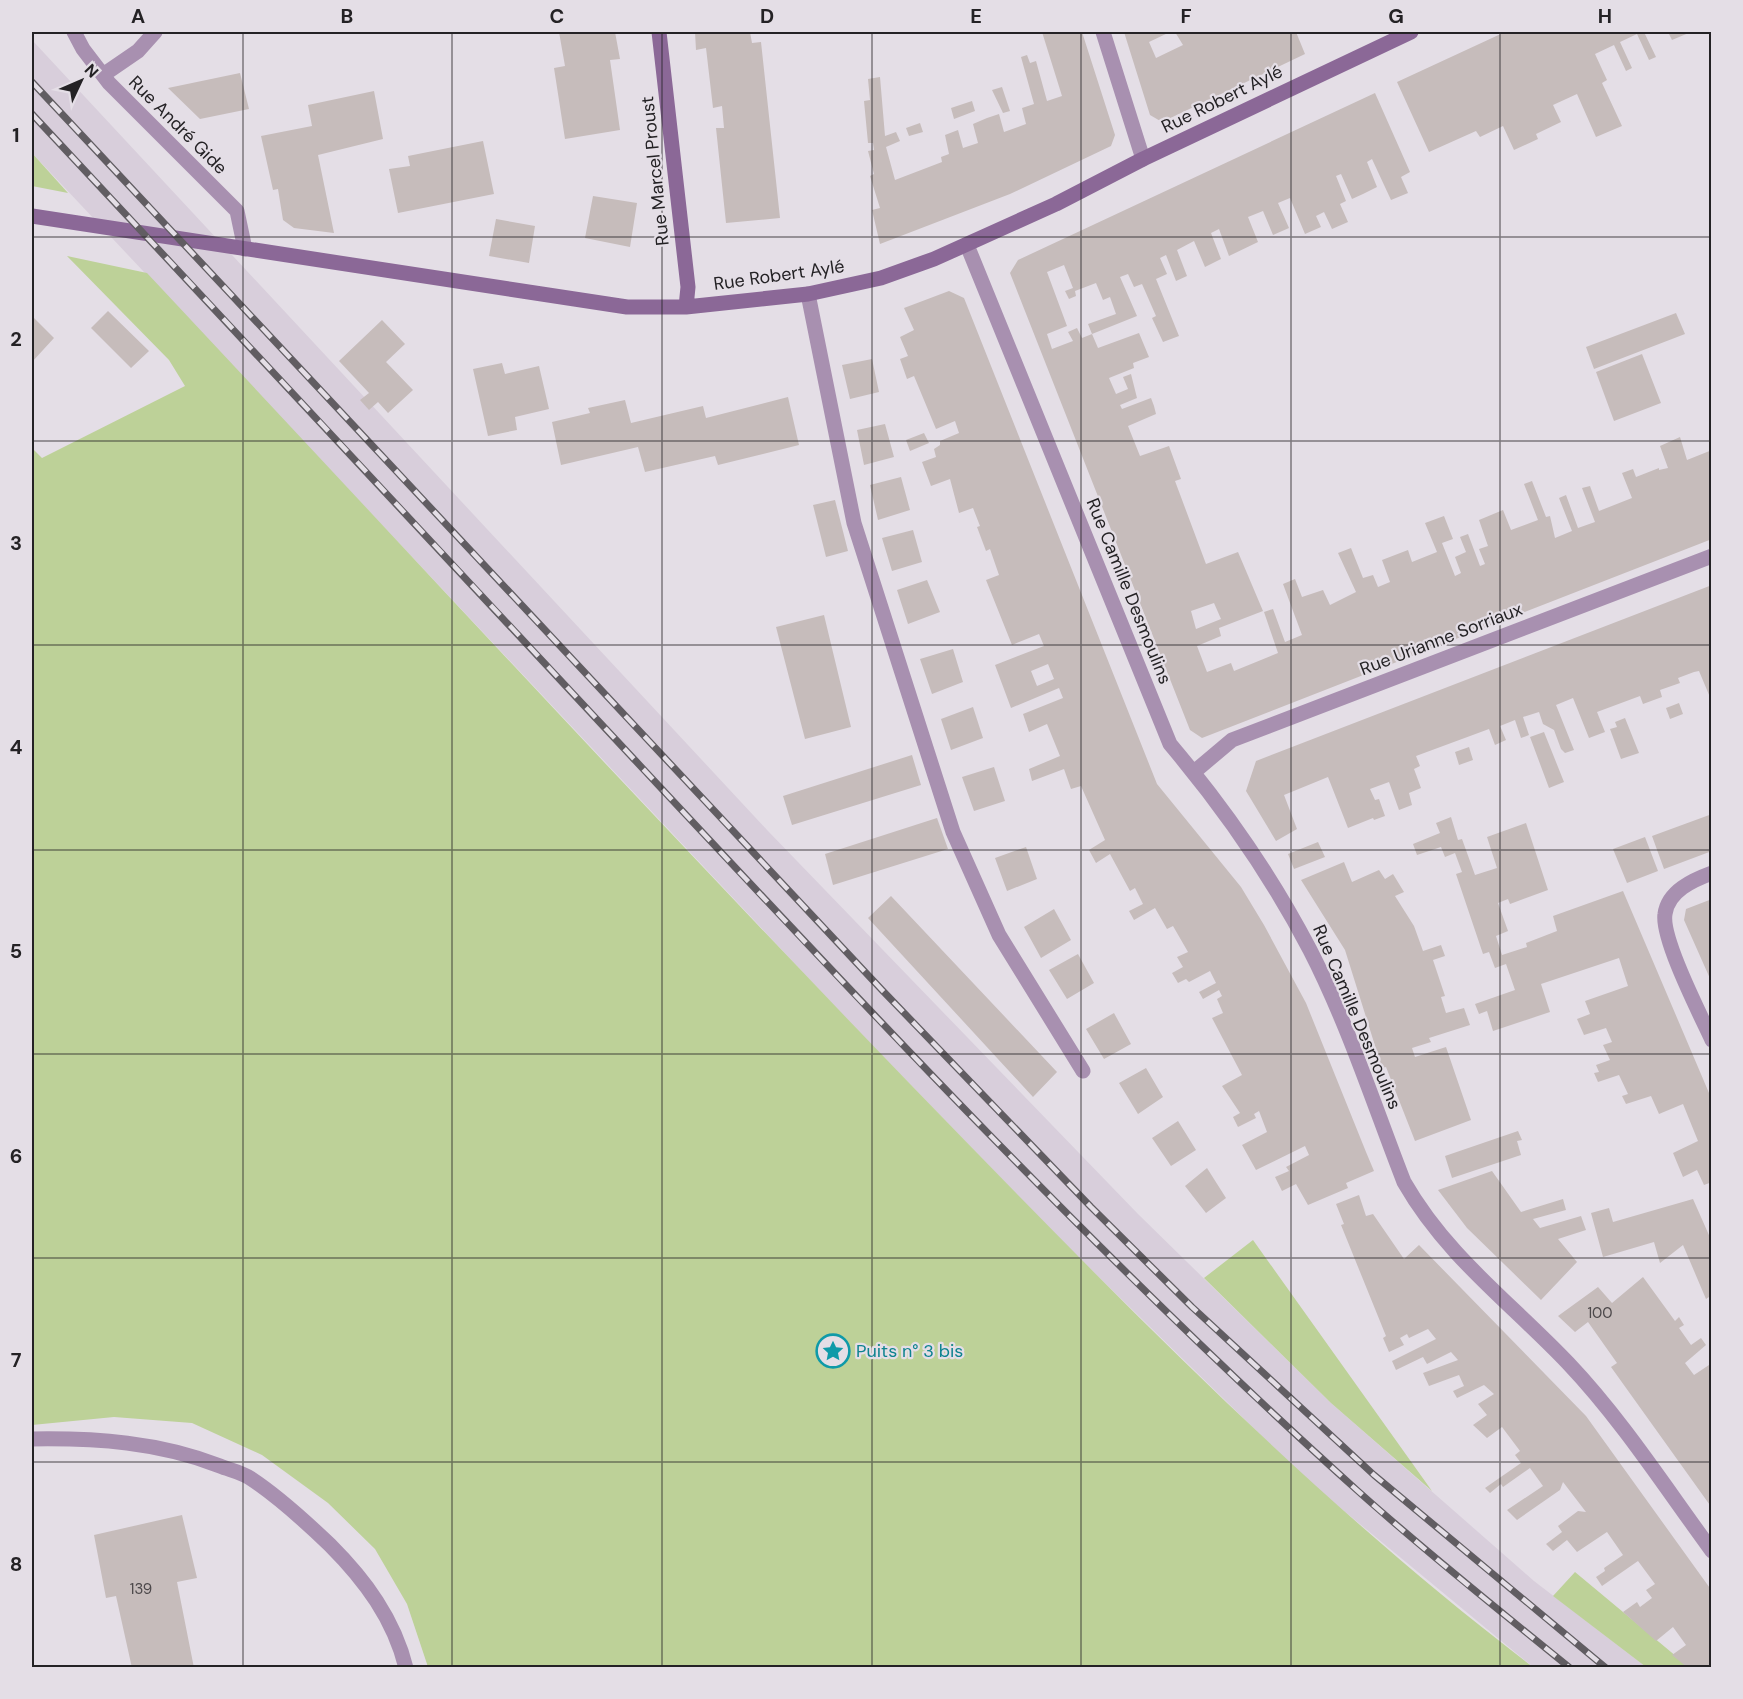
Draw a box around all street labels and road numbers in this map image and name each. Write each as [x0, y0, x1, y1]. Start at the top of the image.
street label: Rue Robert Aylé [1157, 59, 1287, 139]
street label: Rue André Gide [123, 70, 233, 180]
street label: Rue Marcel Proust [635, 95, 675, 247]
street label: Rue Robert Aylé [712, 254, 846, 296]
street label: Rue Camille Desmoulins [1081, 494, 1177, 688]
street label: Rue Urianne Sorriaux [1356, 597, 1526, 681]
street label: Rue Camille Desmoulins [1307, 921, 1407, 1113]

